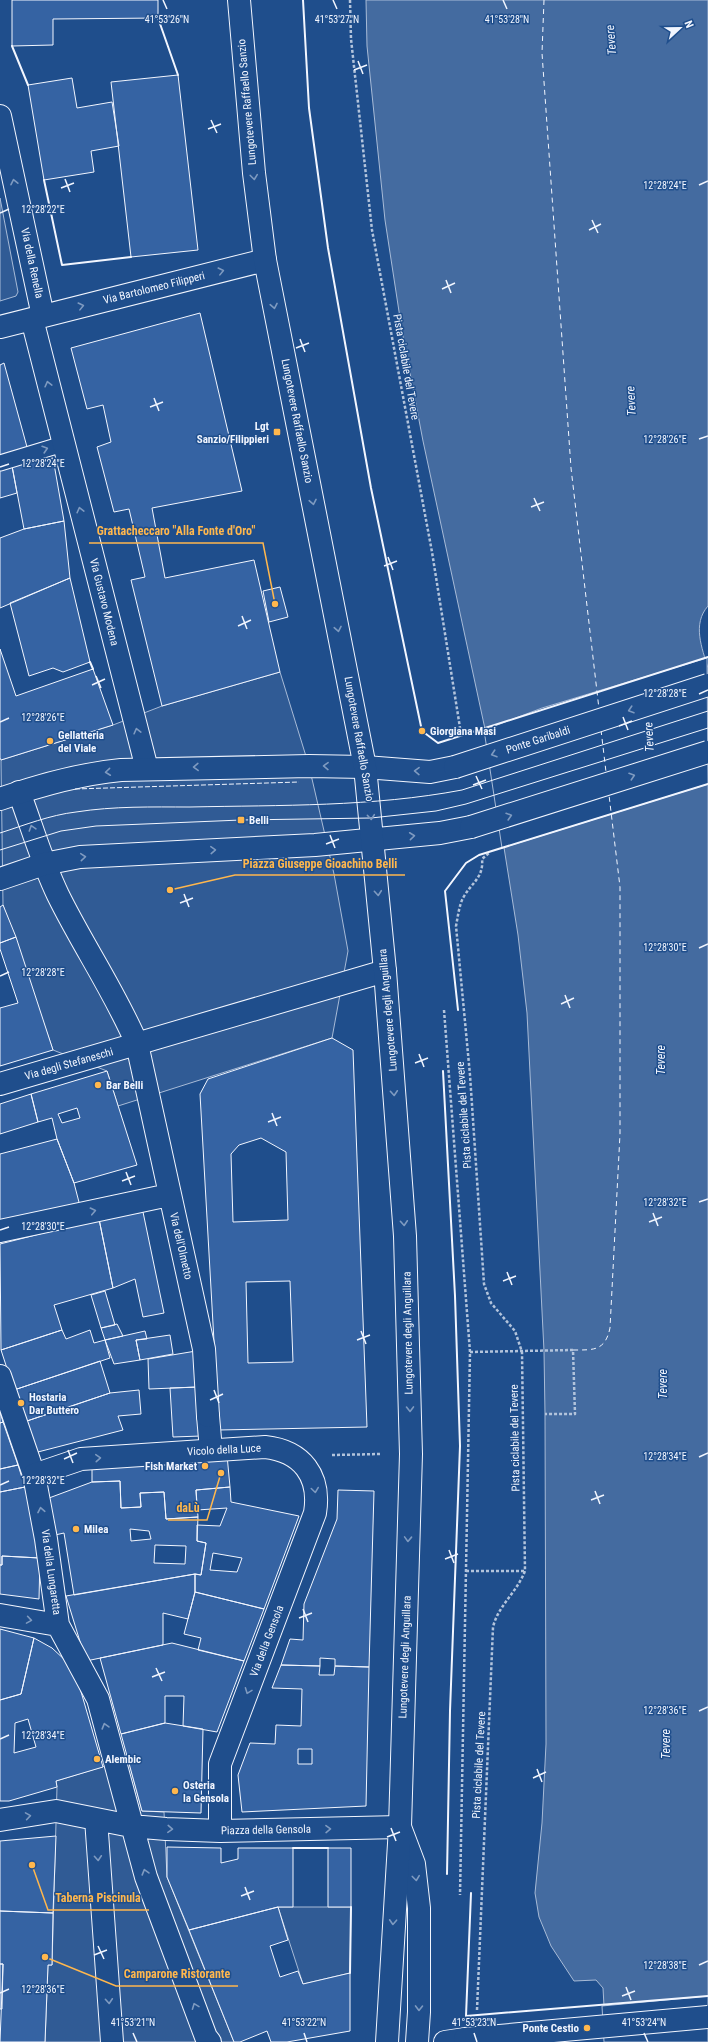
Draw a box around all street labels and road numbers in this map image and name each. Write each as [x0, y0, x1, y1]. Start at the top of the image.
street label: Lungotevere Raffaello Sanzio [235, 38, 259, 166]
street label: Via della Renella [18, 227, 46, 299]
street label: Via Bartolomeo Filipperi [102, 269, 206, 307]
street label: Pista ciclabile del Tevere [390, 313, 422, 421]
street label: Lungotevere Raffaello Sanzio [279, 358, 316, 485]
street label: Via Gustavo Modena [87, 557, 121, 647]
street label: Lungotevere Raffaello Sanzio [342, 676, 376, 803]
street label: Ponte Garibaldi [504, 724, 572, 756]
street label: Lungotevere degli Anguillara [376, 948, 400, 1072]
street label: Via degli Stefaneschi [23, 1045, 115, 1083]
street label: Pista ciclabile del Tevere [454, 1061, 474, 1169]
street label: Via dell'Olmetto [167, 1211, 195, 1281]
street label: Lungotevere degli Anguillara [400, 1271, 416, 1395]
street label: Pista ciclabile del Tevere [508, 1384, 522, 1492]
street label: Vicolo della Luce [187, 1442, 261, 1458]
street label: Via della Lungaretta [39, 1528, 63, 1616]
street label: Lungotevere degli Anguillara [396, 1595, 414, 1719]
street label: Via della Gensola [247, 1604, 287, 1678]
street label: Pista ciclabile del Tevere [470, 1711, 488, 1819]
street label: Piazza della Gensola [221, 1823, 311, 1837]

